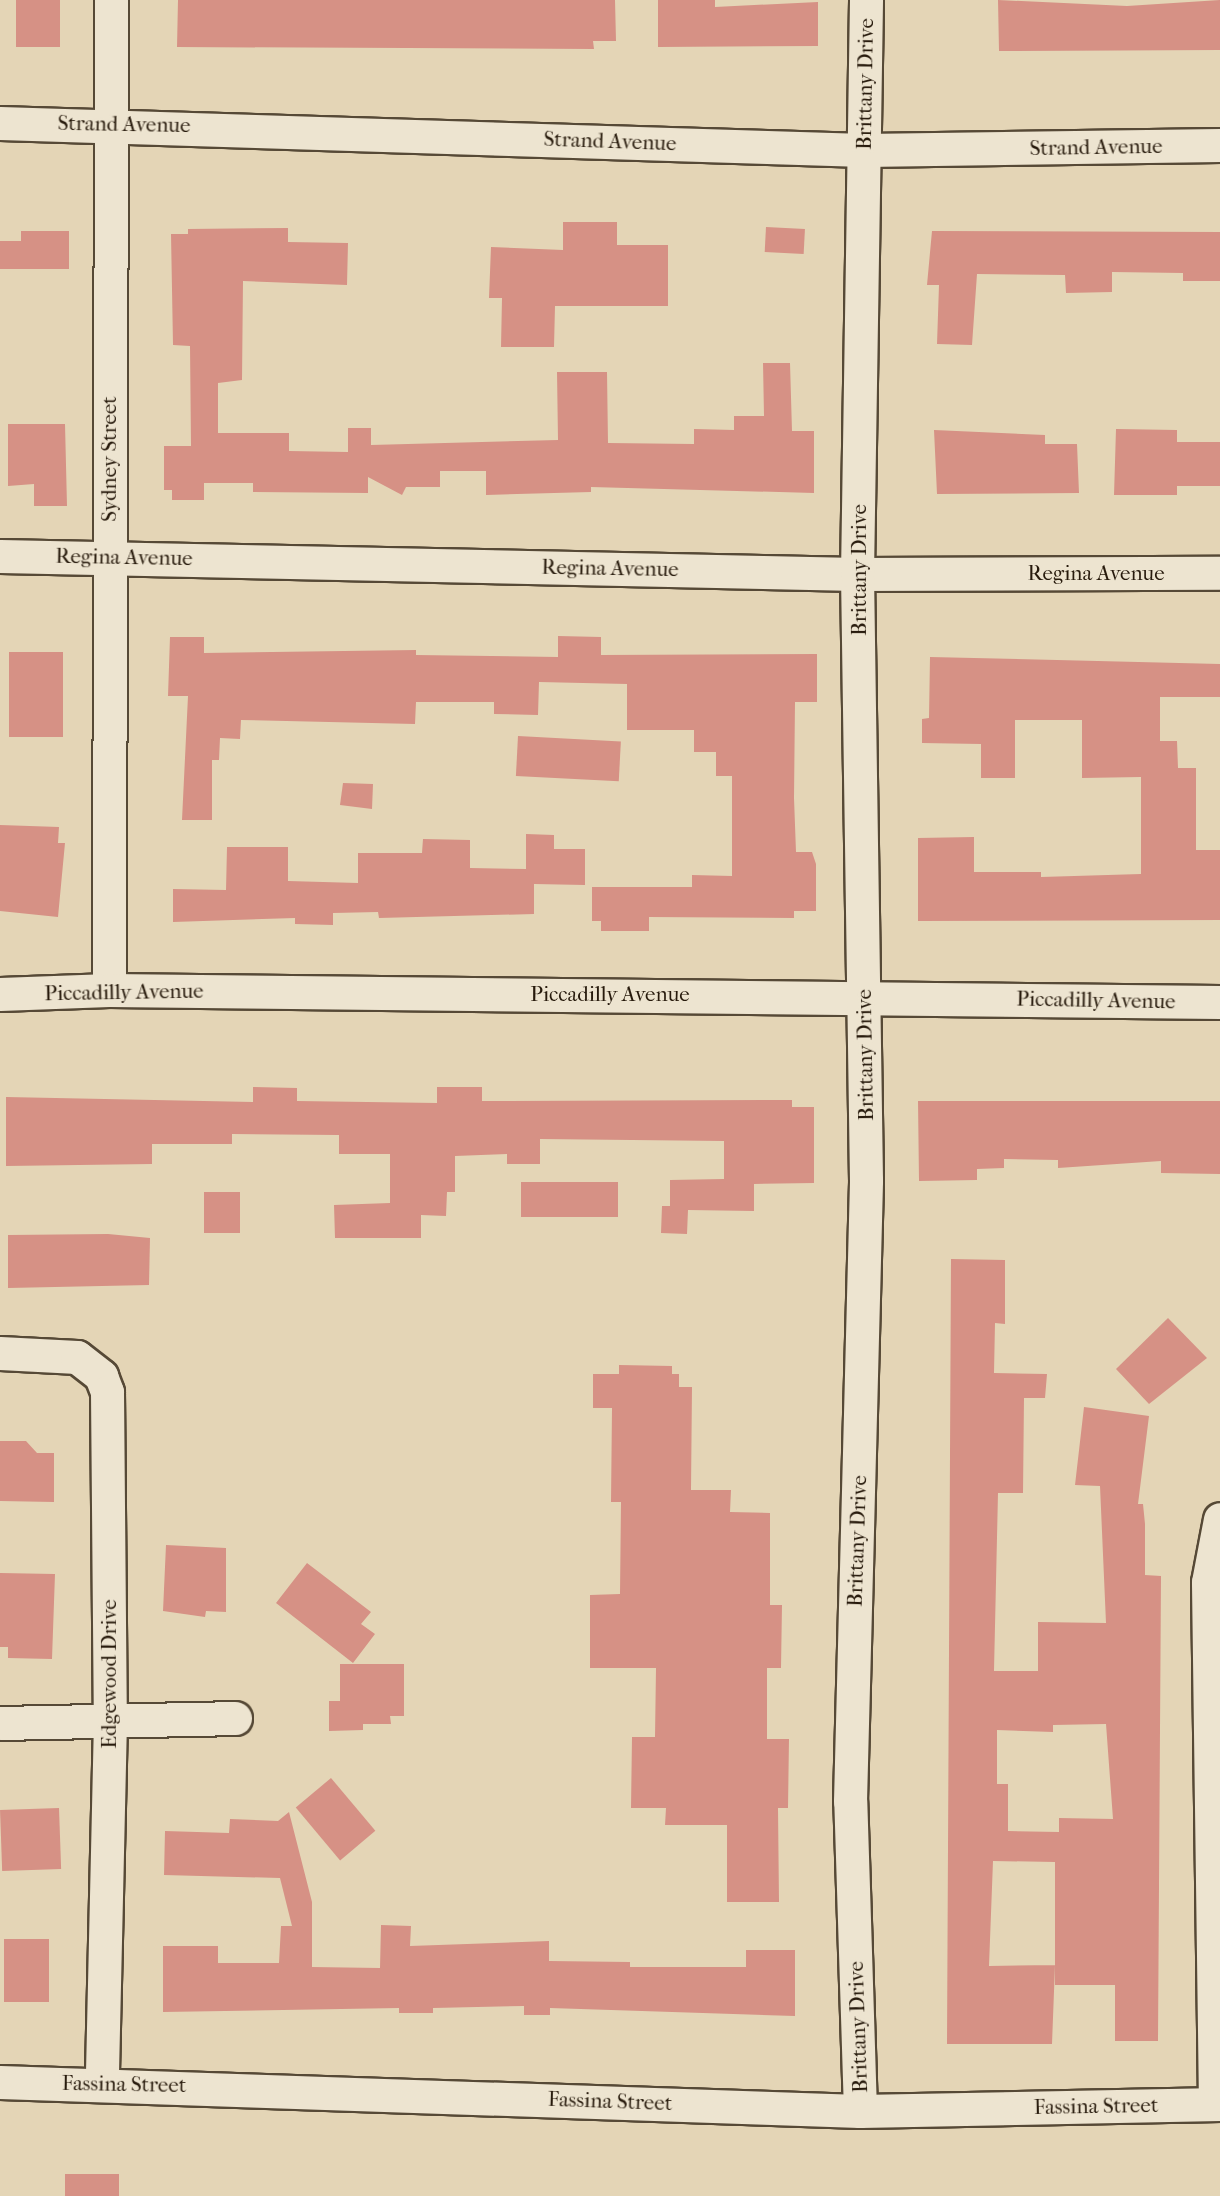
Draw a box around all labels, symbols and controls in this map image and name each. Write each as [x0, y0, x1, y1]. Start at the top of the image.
street label: Brittany Drive [851, 18, 879, 150]
street label: Strand Avenue [57, 110, 191, 138]
street label: Strand Avenue [543, 126, 677, 156]
street label: Strand Avenue [1029, 133, 1163, 161]
street label: Sydney Street [96, 396, 122, 522]
street label: Brittany Drive [846, 504, 872, 636]
street label: Regina Avenue [55, 543, 193, 571]
street label: Regina Avenue [541, 554, 679, 582]
street label: Regina Avenue [1027, 560, 1165, 586]
street label: Piccadilly Avenue [44, 978, 204, 1006]
street label: Piccadilly Avenue [530, 981, 690, 1007]
street label: Piccadilly Avenue [1016, 986, 1176, 1014]
street label: Brittany Drive [851, 989, 879, 1121]
street label: Brittany Drive [842, 1475, 872, 1607]
street label: Edgewood Drive [96, 1599, 122, 1749]
street label: Brittany Drive [843, 1961, 873, 2093]
street label: Fassina Street [62, 2070, 186, 2098]
street label: Fassina Street [547, 2086, 673, 2116]
street label: Fassina Street [1034, 2092, 1158, 2120]

